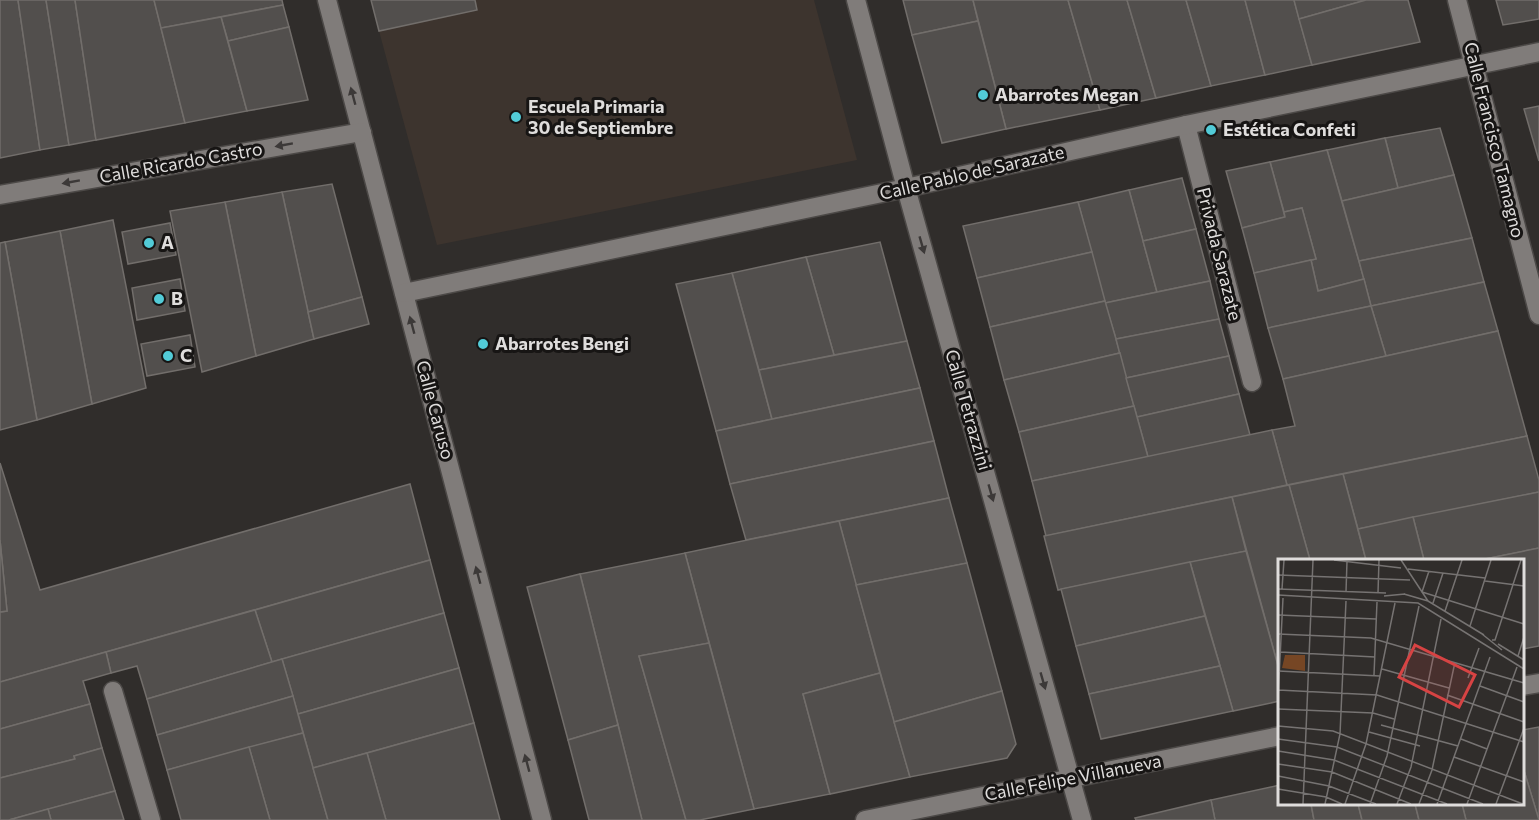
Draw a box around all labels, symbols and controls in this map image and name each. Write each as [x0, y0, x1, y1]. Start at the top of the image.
street label: Calle Francisco Tamagno [1460, 40, 1530, 240]
place label: Abarrotes Megan [995, 83, 1139, 105]
one-way arrow [347, 87, 357, 105]
marker: Abarrotes Megan [976, 88, 990, 102]
place label: Escuela Primaria 30 de Septiembre [528, 95, 673, 138]
marker: Escuela Primaria 30 de Septiembre [509, 110, 523, 124]
place label: Estética Confeti [1223, 118, 1356, 140]
marker: Estética Confeti [1204, 123, 1218, 137]
street label: Calle Ricardo Castro [98, 137, 264, 187]
street label: Calle Pablo de Sarazate [877, 140, 1066, 204]
one-way arrow [274, 141, 293, 150]
one-way arrow [62, 178, 81, 187]
street label: Privada Sarazate [1193, 185, 1247, 323]
place label: A [161, 231, 174, 253]
one-way arrow [917, 235, 927, 254]
marker: A [142, 236, 156, 250]
place label: B [171, 287, 183, 309]
marker: B [152, 292, 166, 306]
one-way arrow [407, 316, 417, 334]
place label: Abarrotes Bengi [495, 332, 629, 354]
marker: Abarrotes Bengi [476, 337, 490, 351]
place label: C [180, 344, 192, 366]
street label: Calle Tetrazzini [941, 347, 997, 473]
marker: C [161, 349, 175, 363]
street label: Calle Caruso [412, 358, 460, 462]
one-way arrow [987, 484, 996, 502]
inset map [1278, 559, 1524, 805]
one-way arrow [472, 566, 482, 584]
one-way arrow [1039, 672, 1049, 690]
street label: Calle Felipe Villanueva [983, 749, 1163, 805]
one-way arrow [522, 754, 532, 773]

